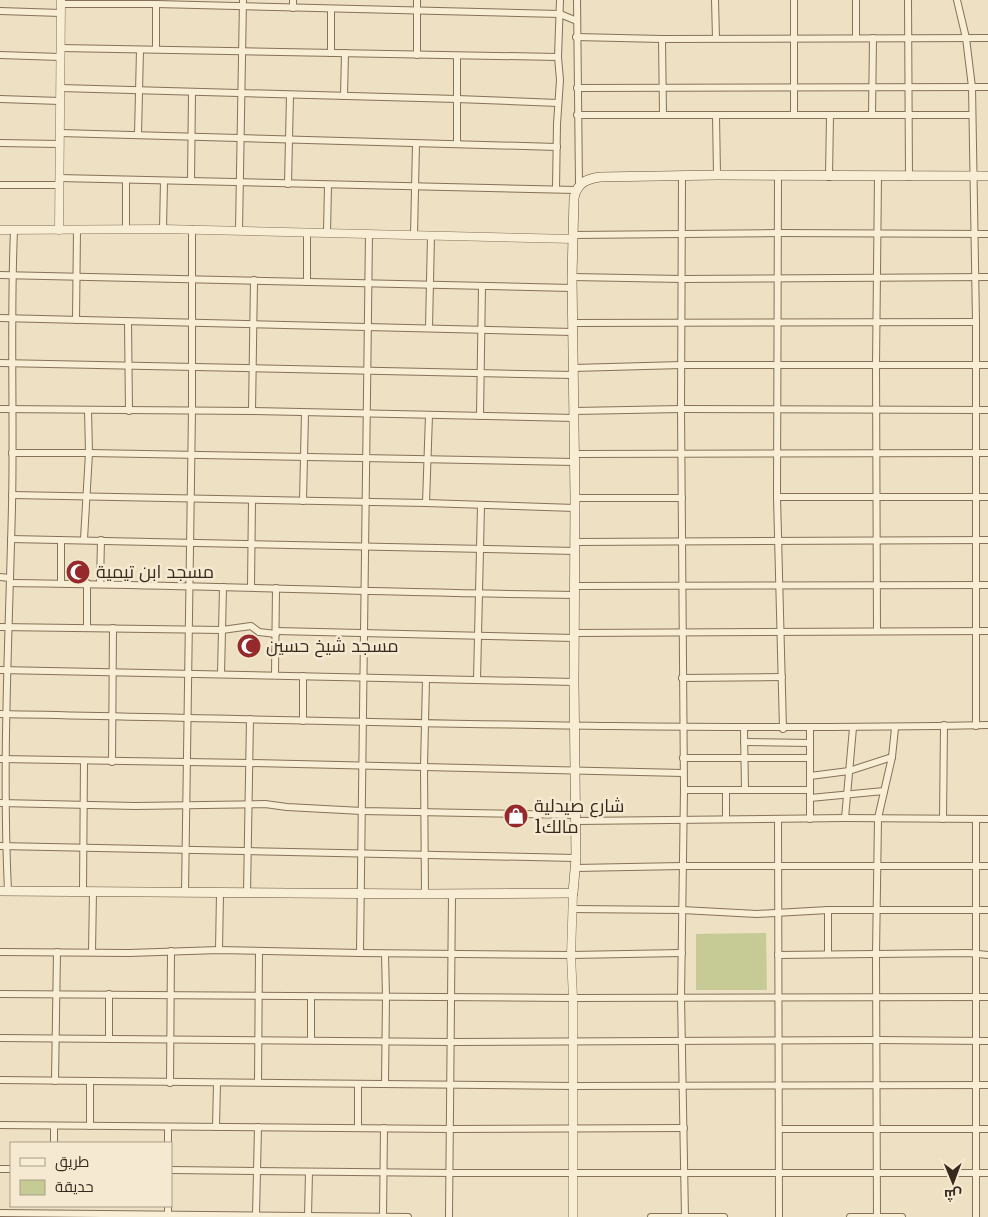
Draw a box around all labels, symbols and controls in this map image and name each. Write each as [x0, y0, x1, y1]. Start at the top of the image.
mosque icon: مسجد ابن تيمية [65, 559, 91, 585]
place label: مسجد ابن تيمية [96, 561, 214, 583]
mosque icon: مسجد شيخ حسين [236, 633, 262, 659]
place label: مسجد شيخ حسين [266, 635, 399, 658]
place label: شارع صيدلية مالك1 [534, 795, 624, 838]
shop icon: شارع صيدلية مالك1 [503, 803, 529, 829]
legend [10, 1142, 172, 1207]
text: طريق [55, 1152, 89, 1172]
north arrow [928, 1157, 978, 1207]
text: حديقة [55, 1177, 94, 1196]
text: ش [944, 1186, 962, 1204]

